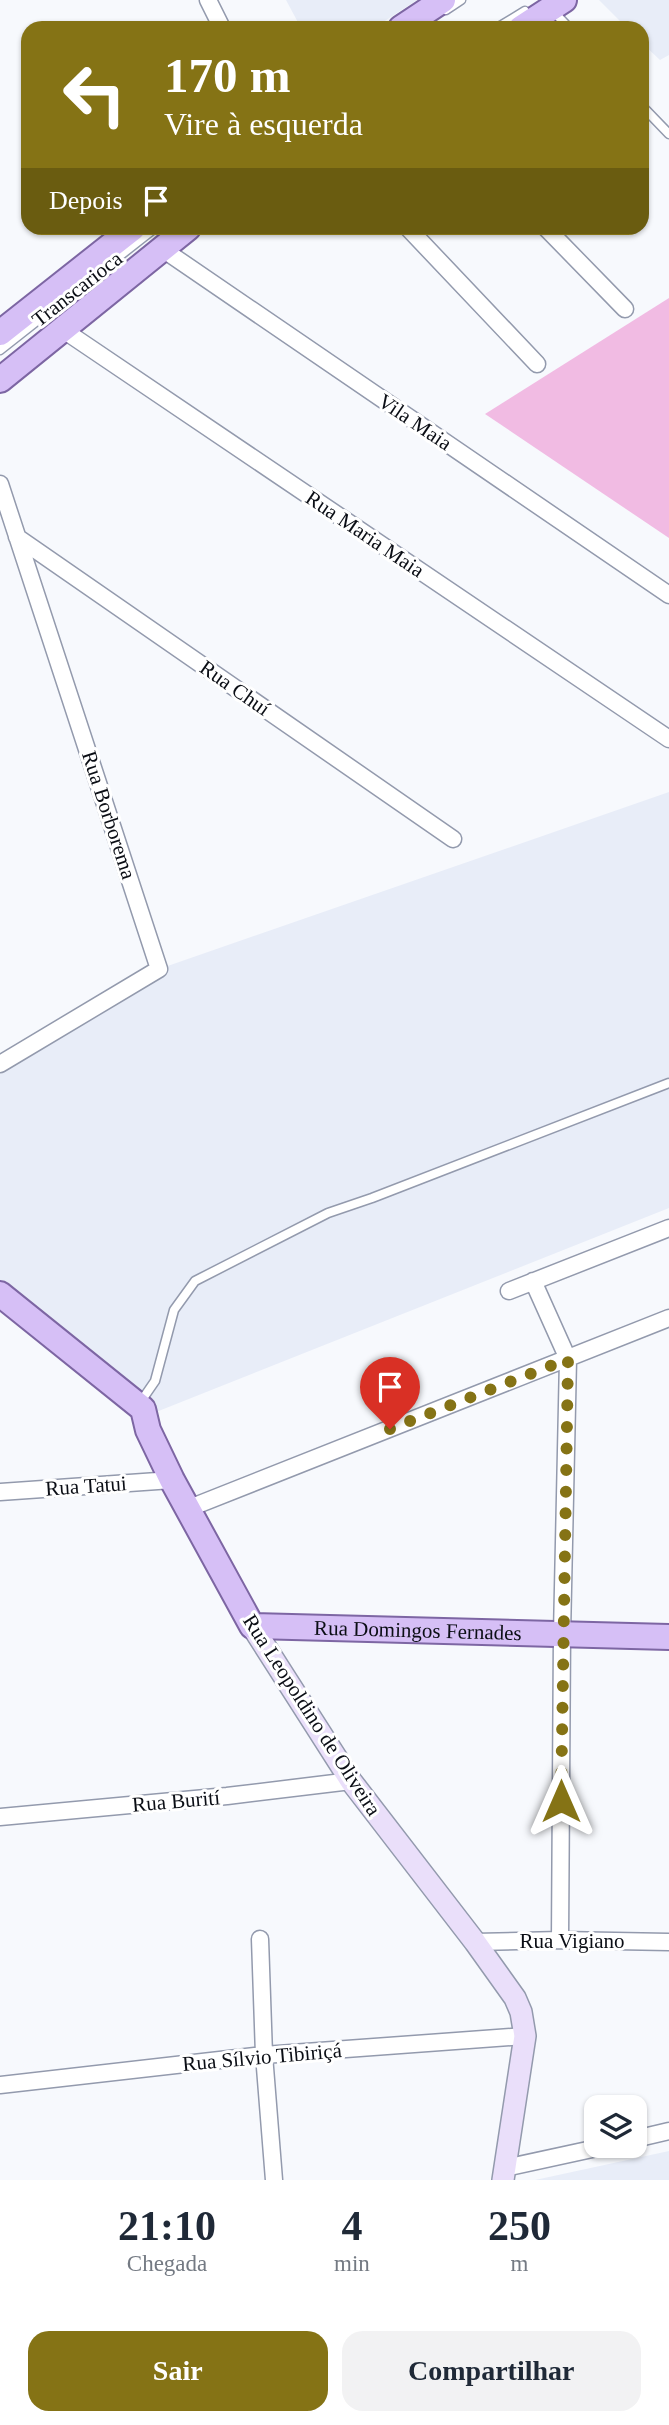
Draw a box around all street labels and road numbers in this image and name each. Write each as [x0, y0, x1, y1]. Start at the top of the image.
street label: Transcarioca [27, 246, 127, 332]
street label: Vila Maia [374, 389, 457, 456]
street label: Rua Maria Maia [301, 486, 429, 583]
street label: Rua Chuí [195, 655, 275, 721]
street label: Rua Borborema [77, 748, 141, 883]
street label: Rua Tatui [44, 1471, 128, 1501]
street label: Rua Leopoldino de Oliveira [238, 1610, 386, 1821]
street label: Rua Domingos Fernades [314, 1616, 522, 1645]
street label: Rua Burití [131, 1785, 221, 1817]
street label: Rua Vigiano [519, 1929, 625, 1953]
street label: Rua Sílvio Tibiriçá [181, 2038, 343, 2076]

